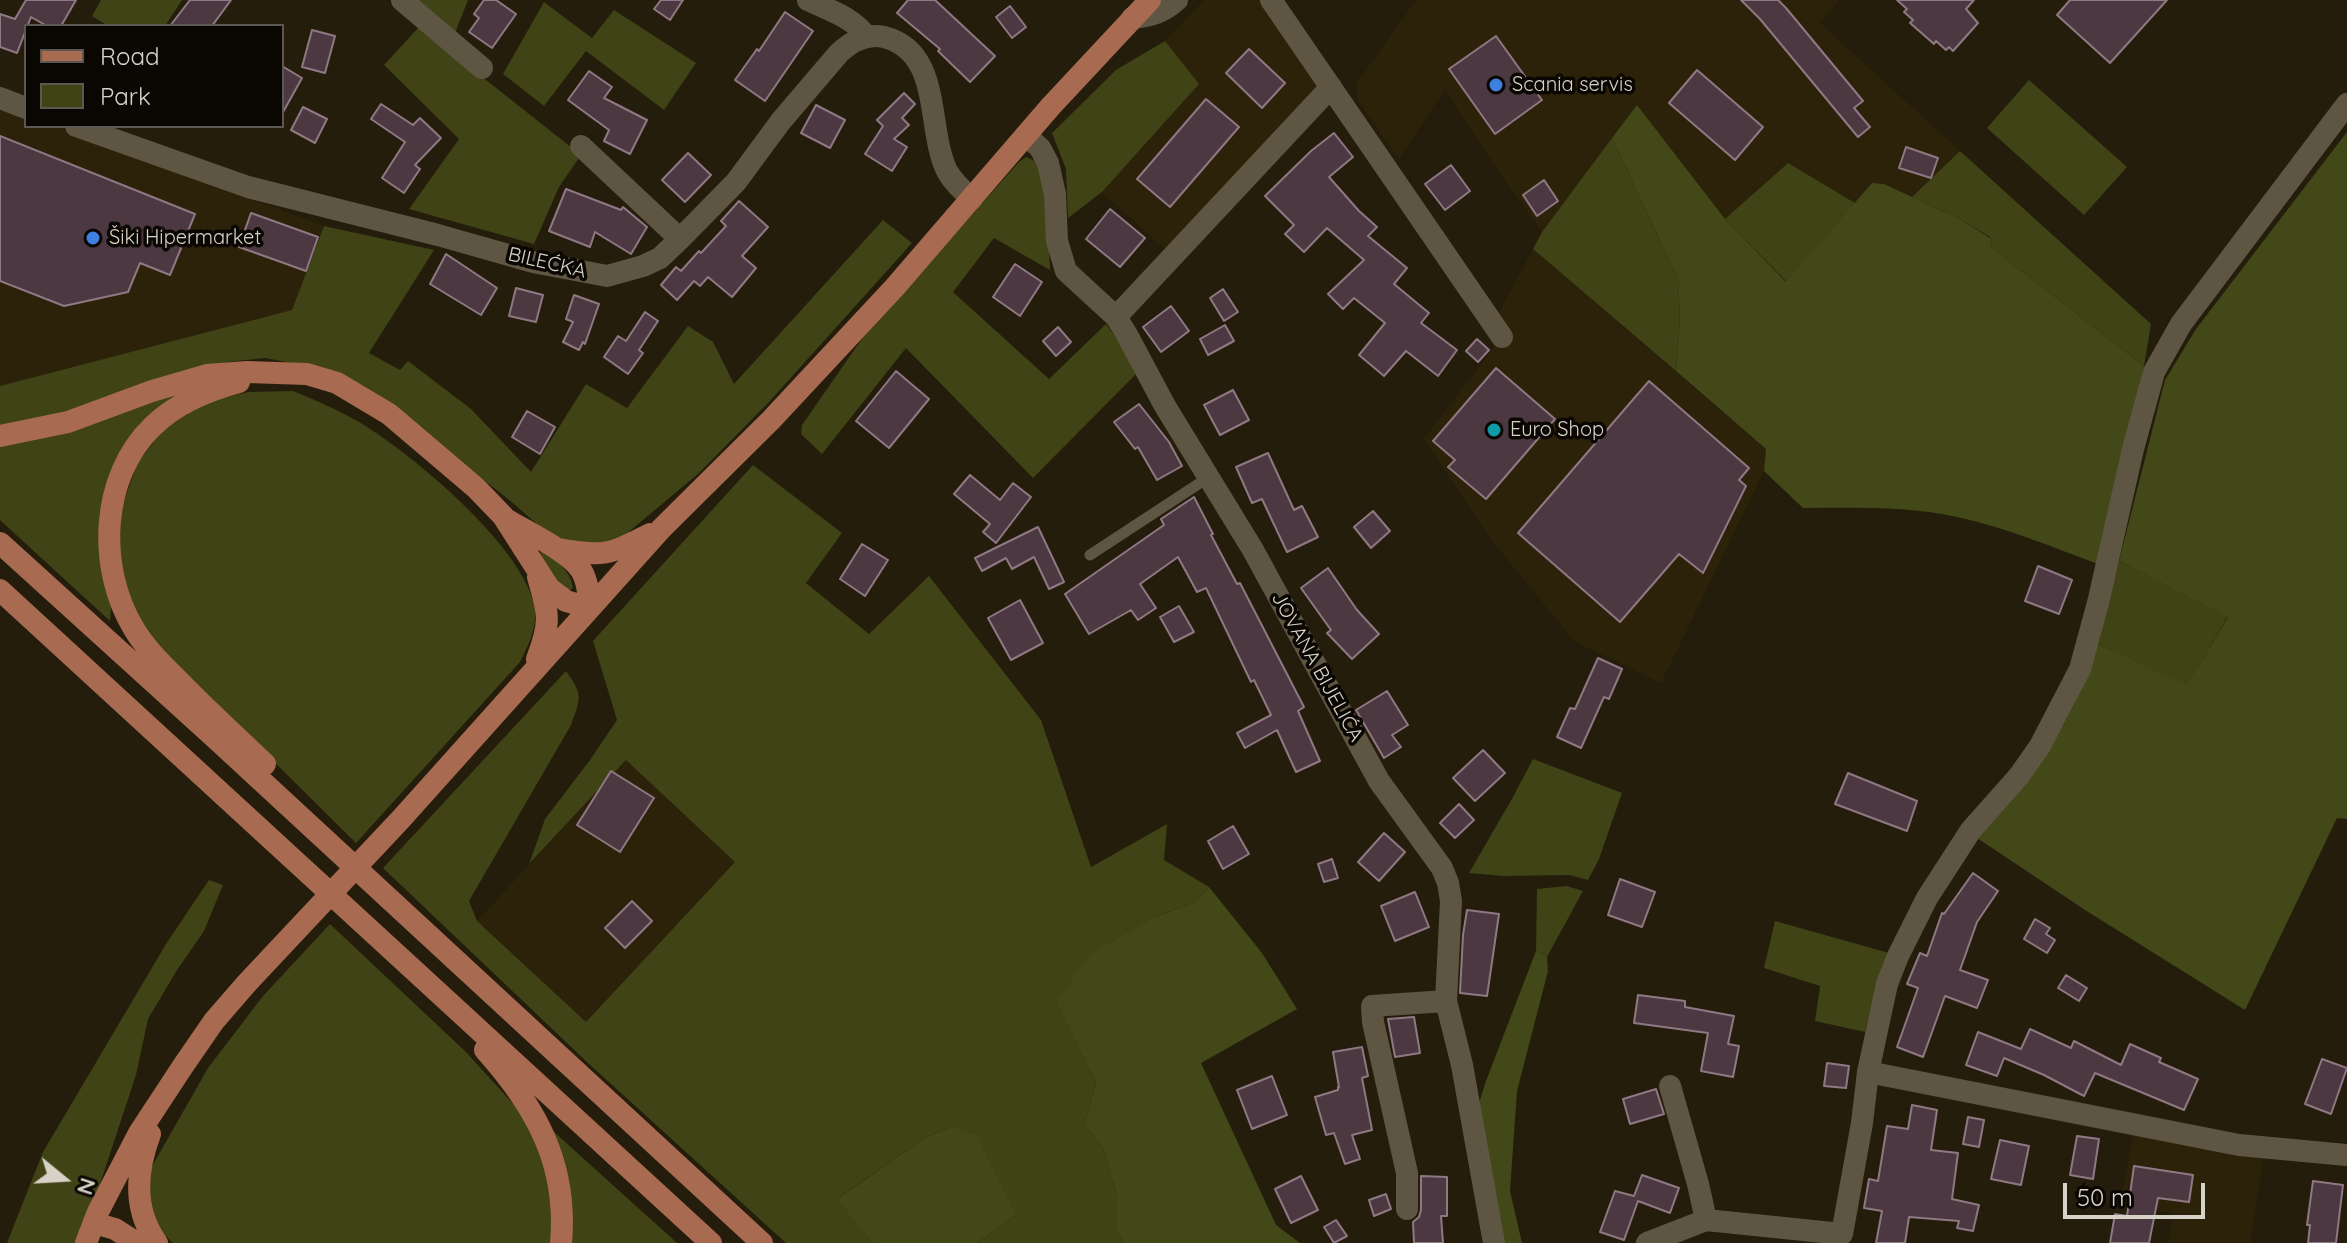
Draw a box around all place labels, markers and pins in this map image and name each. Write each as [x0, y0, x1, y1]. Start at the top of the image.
place label: Scania servis [1512, 73, 1633, 97]
marker: Scania servis [1487, 76, 1505, 94]
place label: Šiki Hipermarket [109, 226, 261, 250]
marker: Šiki Hipermarket [84, 229, 102, 247]
place label: Euro Shop [1510, 418, 1604, 442]
marker: Euro Shop [1485, 421, 1503, 439]

